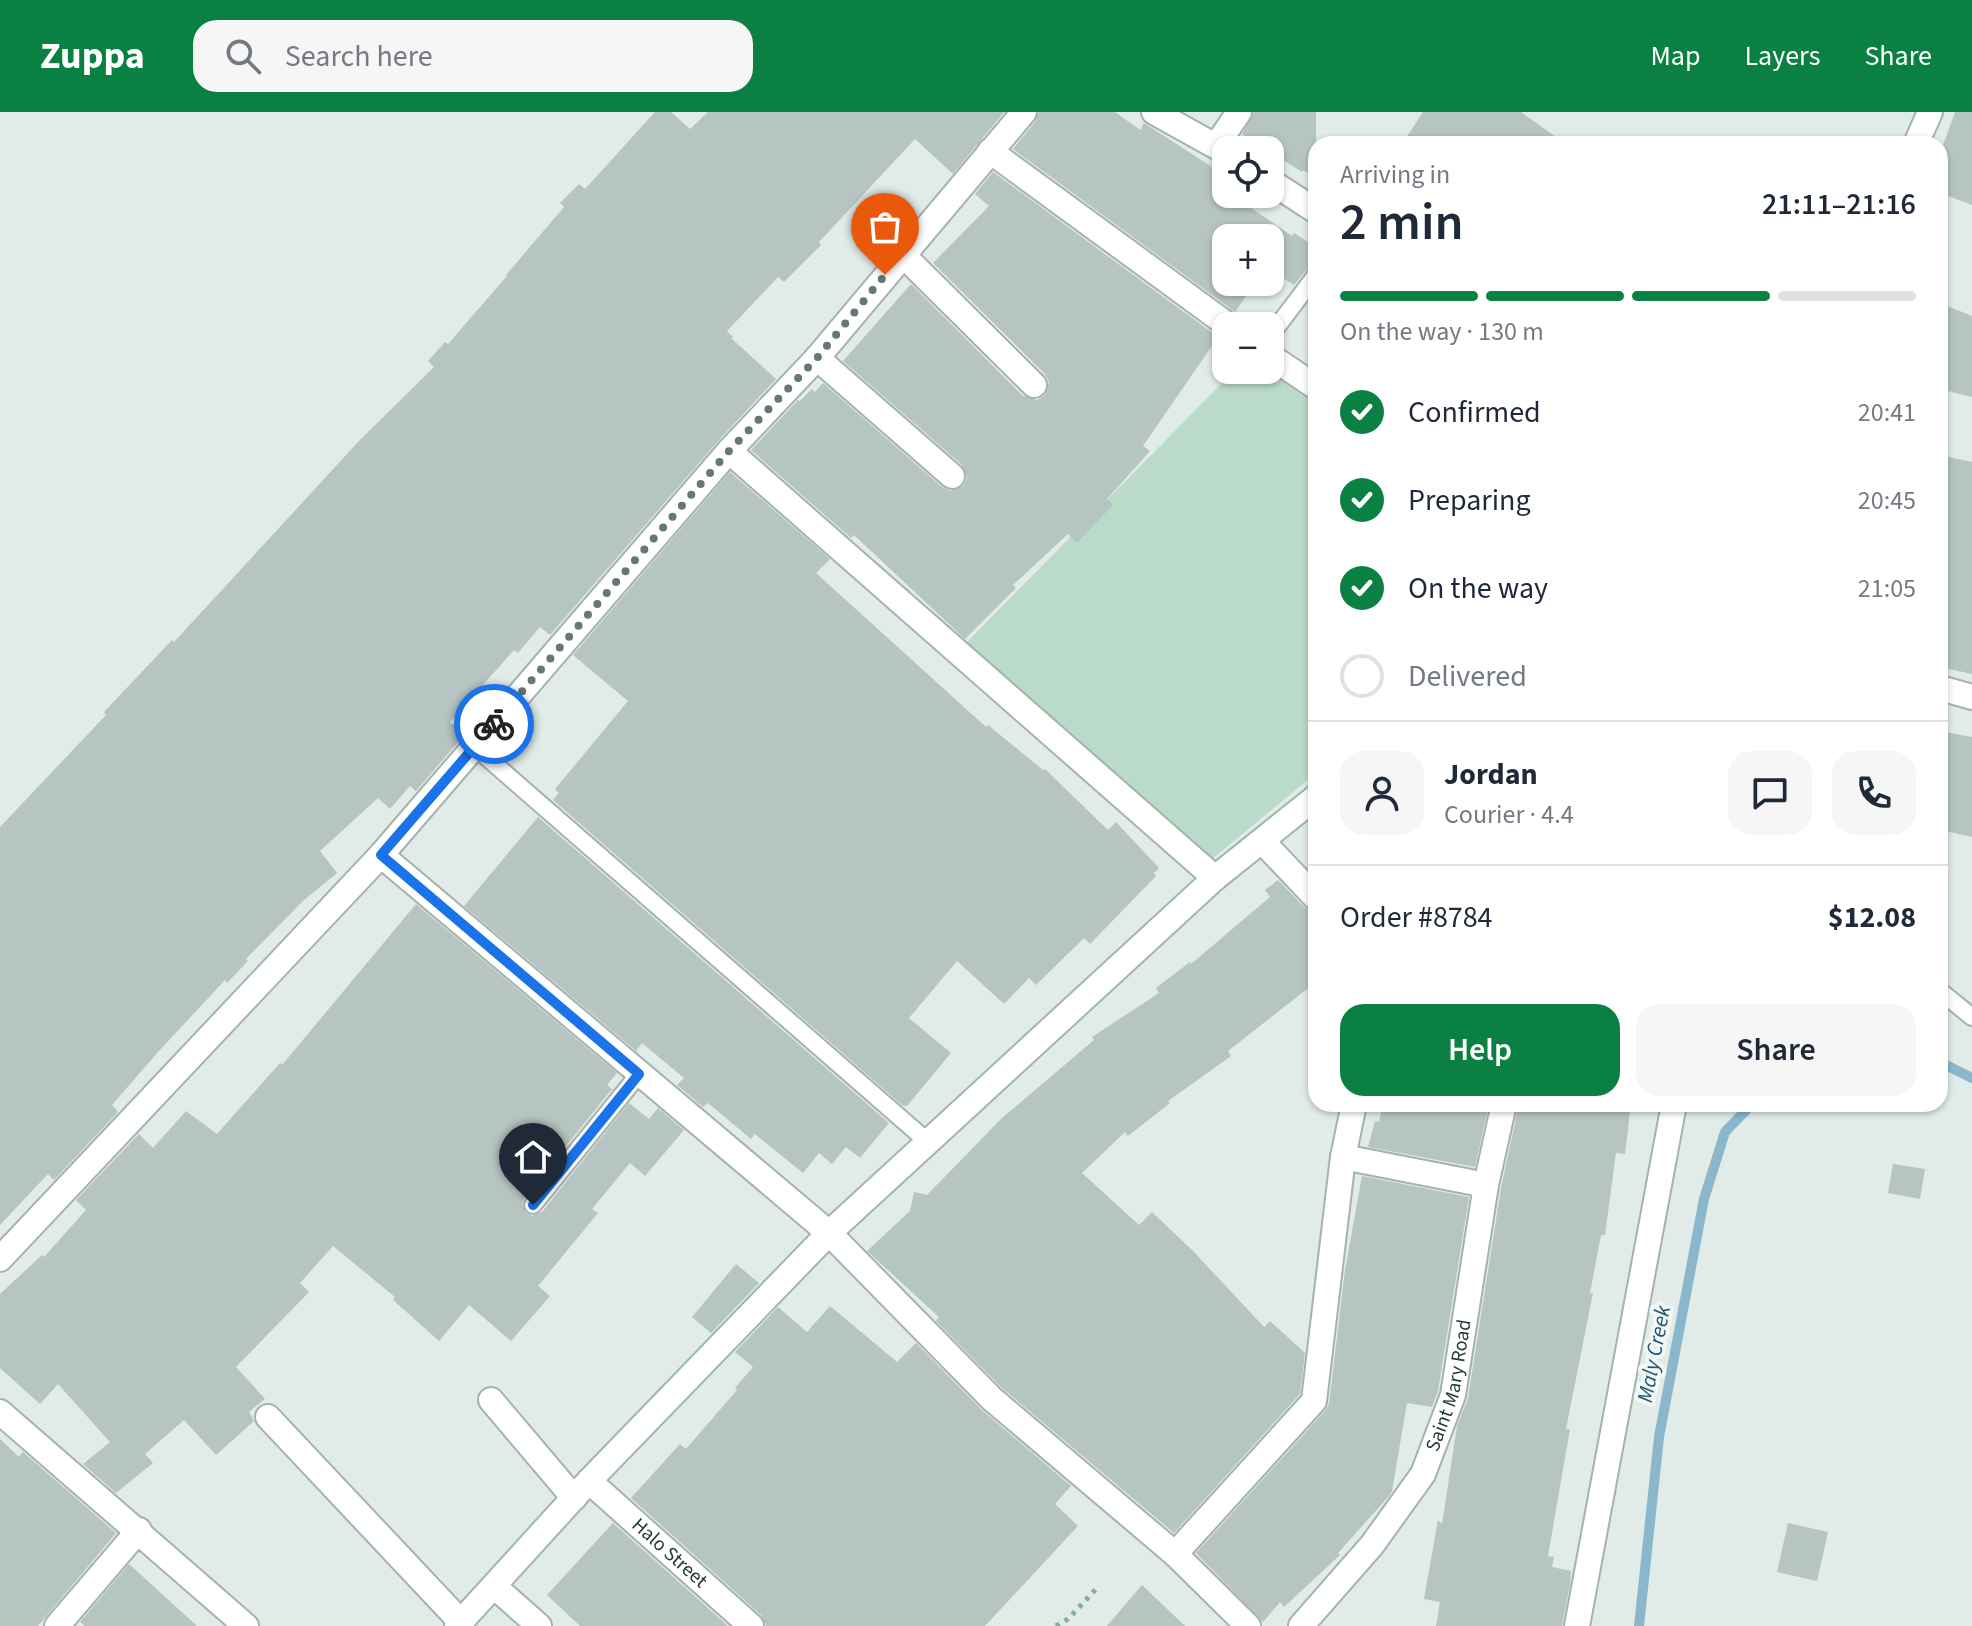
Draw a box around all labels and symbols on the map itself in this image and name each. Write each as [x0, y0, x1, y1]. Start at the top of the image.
pin [851, 193, 919, 275]
courier [454, 684, 534, 764]
pin [499, 1123, 567, 1205]
water label: Maly Creek [1629, 1302, 1679, 1405]
street label: Saint Mary Road [1419, 1317, 1479, 1456]
street label: Halo Street [625, 1512, 714, 1595]

